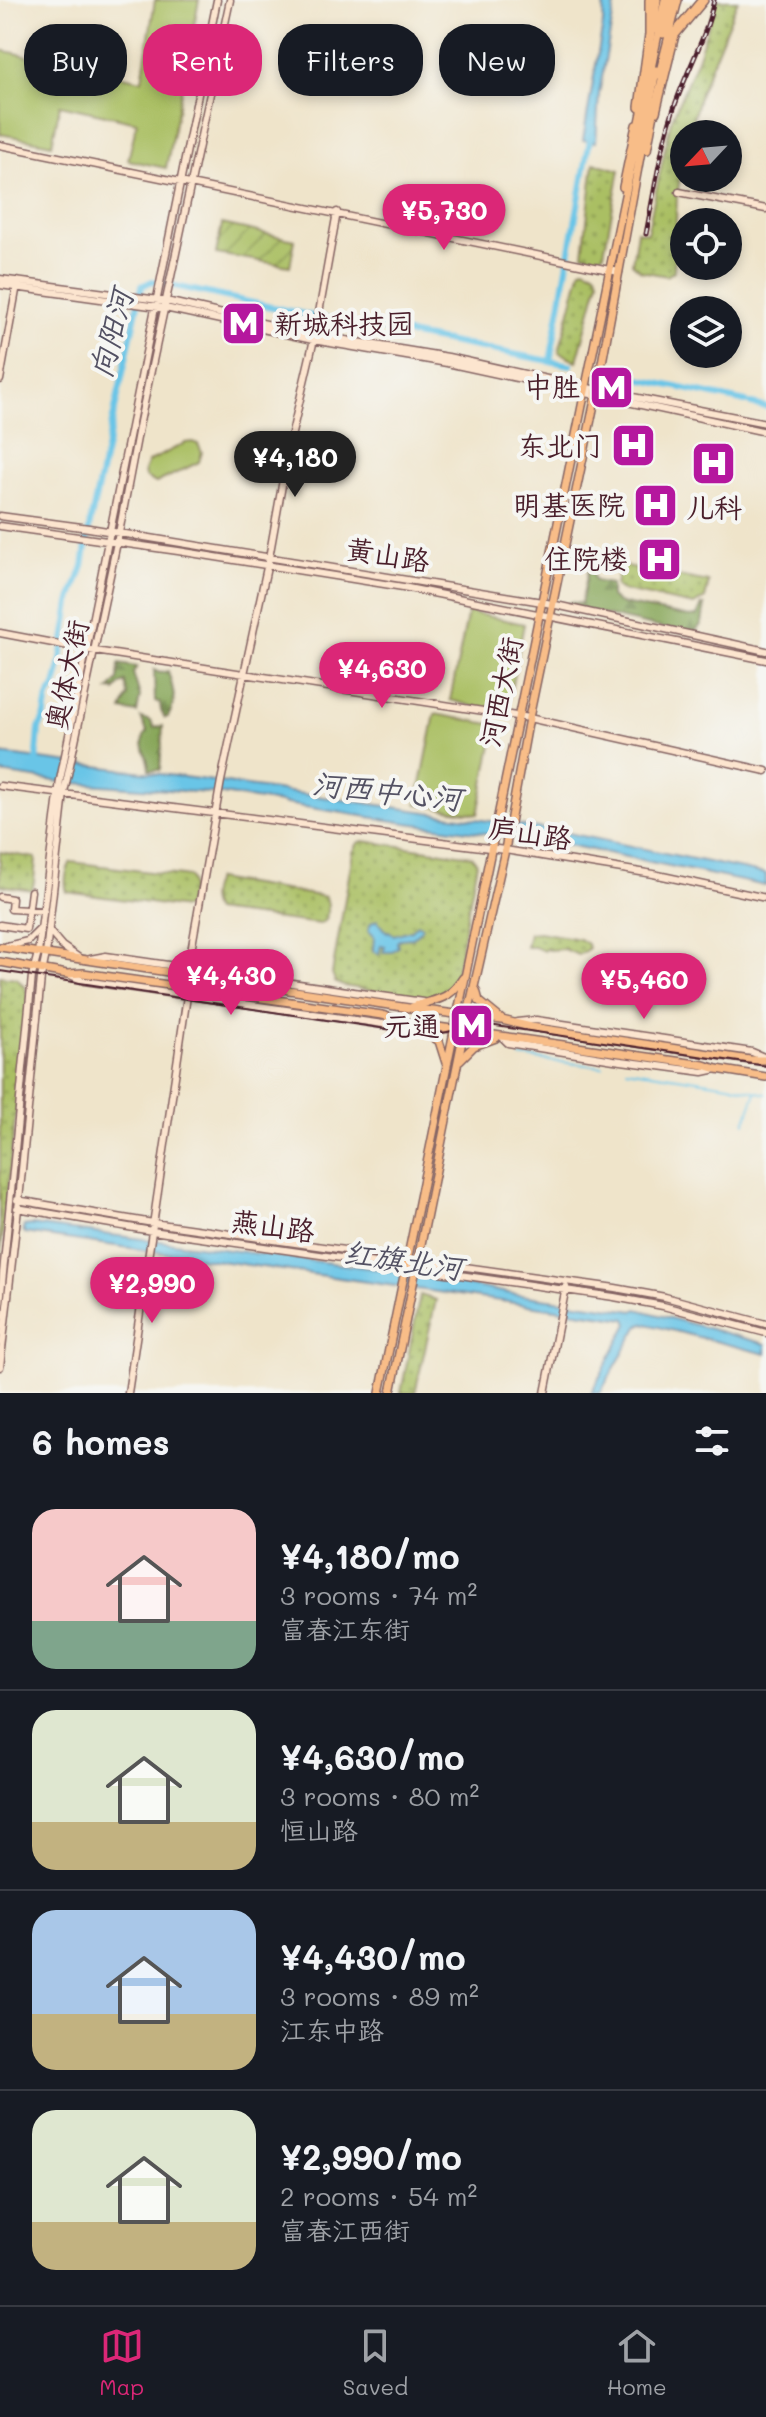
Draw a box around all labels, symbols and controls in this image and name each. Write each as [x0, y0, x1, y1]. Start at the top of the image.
chip: Buy [24, 24, 127, 96]
chip: Rent [143, 24, 262, 96]
chip: Filters [278, 24, 423, 96]
chip: New [439, 24, 555, 96]
north arrow [670, 120, 742, 192]
map controls [670, 120, 742, 368]
pin: ¥5,730 [379, 184, 509, 252]
text: ¥5,730 [401, 193, 488, 227]
button: locate [670, 208, 742, 280]
water label: 向阳河 [79, 280, 142, 382]
button: layers [670, 296, 742, 368]
metro station icon: 新城科技园 [219, 300, 267, 348]
place label: 新城科技园 [274, 305, 414, 341]
metro station icon: 中胜 [587, 363, 635, 411]
place label: 中胜 [524, 368, 580, 404]
hospital icon: 东北门 [609, 422, 657, 470]
place label: 东北门 [518, 427, 602, 463]
pin: ¥4,180 [230, 431, 360, 499]
hospital icon: 儿科 [690, 439, 738, 487]
text: ¥4,180 [252, 440, 338, 474]
hospital icon: 明基医院 [632, 481, 680, 529]
place label: 明基医院 [513, 486, 625, 522]
place label: 儿科 [686, 489, 742, 525]
street label: 黄山路 [344, 530, 432, 578]
hospital icon: 住院楼 [635, 535, 683, 583]
place label: 住院楼 [544, 540, 628, 576]
street label: 奥体大街 [37, 616, 95, 733]
street label: 河西大街 [471, 633, 529, 750]
pin: ¥4,630 [317, 642, 447, 710]
text: ¥4,630 [337, 651, 427, 685]
water label: 河西中心河 [311, 762, 469, 818]
street label: 庐山路 [486, 808, 574, 856]
pin: ¥4,430 [166, 949, 296, 1017]
pin: ¥5,460 [579, 953, 709, 1021]
text: ¥4,430 [186, 958, 276, 992]
text: ¥5,460 [599, 962, 689, 996]
metro station icon: 元通 [447, 1002, 495, 1050]
place label: 元通 [384, 1007, 440, 1043]
street label: 燕山路 [229, 1201, 317, 1249]
water label: 红旗北河 [341, 1231, 470, 1288]
pin: ¥2,990 [87, 1257, 217, 1325]
text: ¥2,990 [108, 1266, 196, 1300]
text: 6 homes [32, 1419, 170, 1464]
icon: filters [690, 1419, 734, 1463]
text: ¥4,180/mo [280, 1533, 460, 1578]
icon: home [96, 1541, 192, 1637]
text: 3 rooms · 74 m² [280, 1578, 477, 1612]
text: 富春江东街 [280, 1612, 410, 1646]
text: ¥4,630/mo [280, 1734, 465, 1779]
icon: home [96, 1742, 192, 1838]
text: 3 rooms · 80 m² [280, 1779, 479, 1813]
text: 恒山路 [280, 1813, 358, 1847]
text: ¥4,430/mo [280, 1934, 466, 1979]
icon: home [96, 1942, 192, 2038]
text: 3 rooms · 89 m² [280, 1979, 479, 2013]
text: 江东中路 [280, 2013, 384, 2047]
text: ¥2,990/mo [280, 2134, 462, 2179]
icon: home [96, 2142, 192, 2238]
text: 2 rooms · 54 m² [280, 2179, 477, 2213]
text: 富春江西街 [280, 2213, 410, 2247]
tab: Map [99, 2324, 144, 2401]
tab: Saved [343, 2324, 408, 2401]
tab: Home [607, 2324, 667, 2401]

